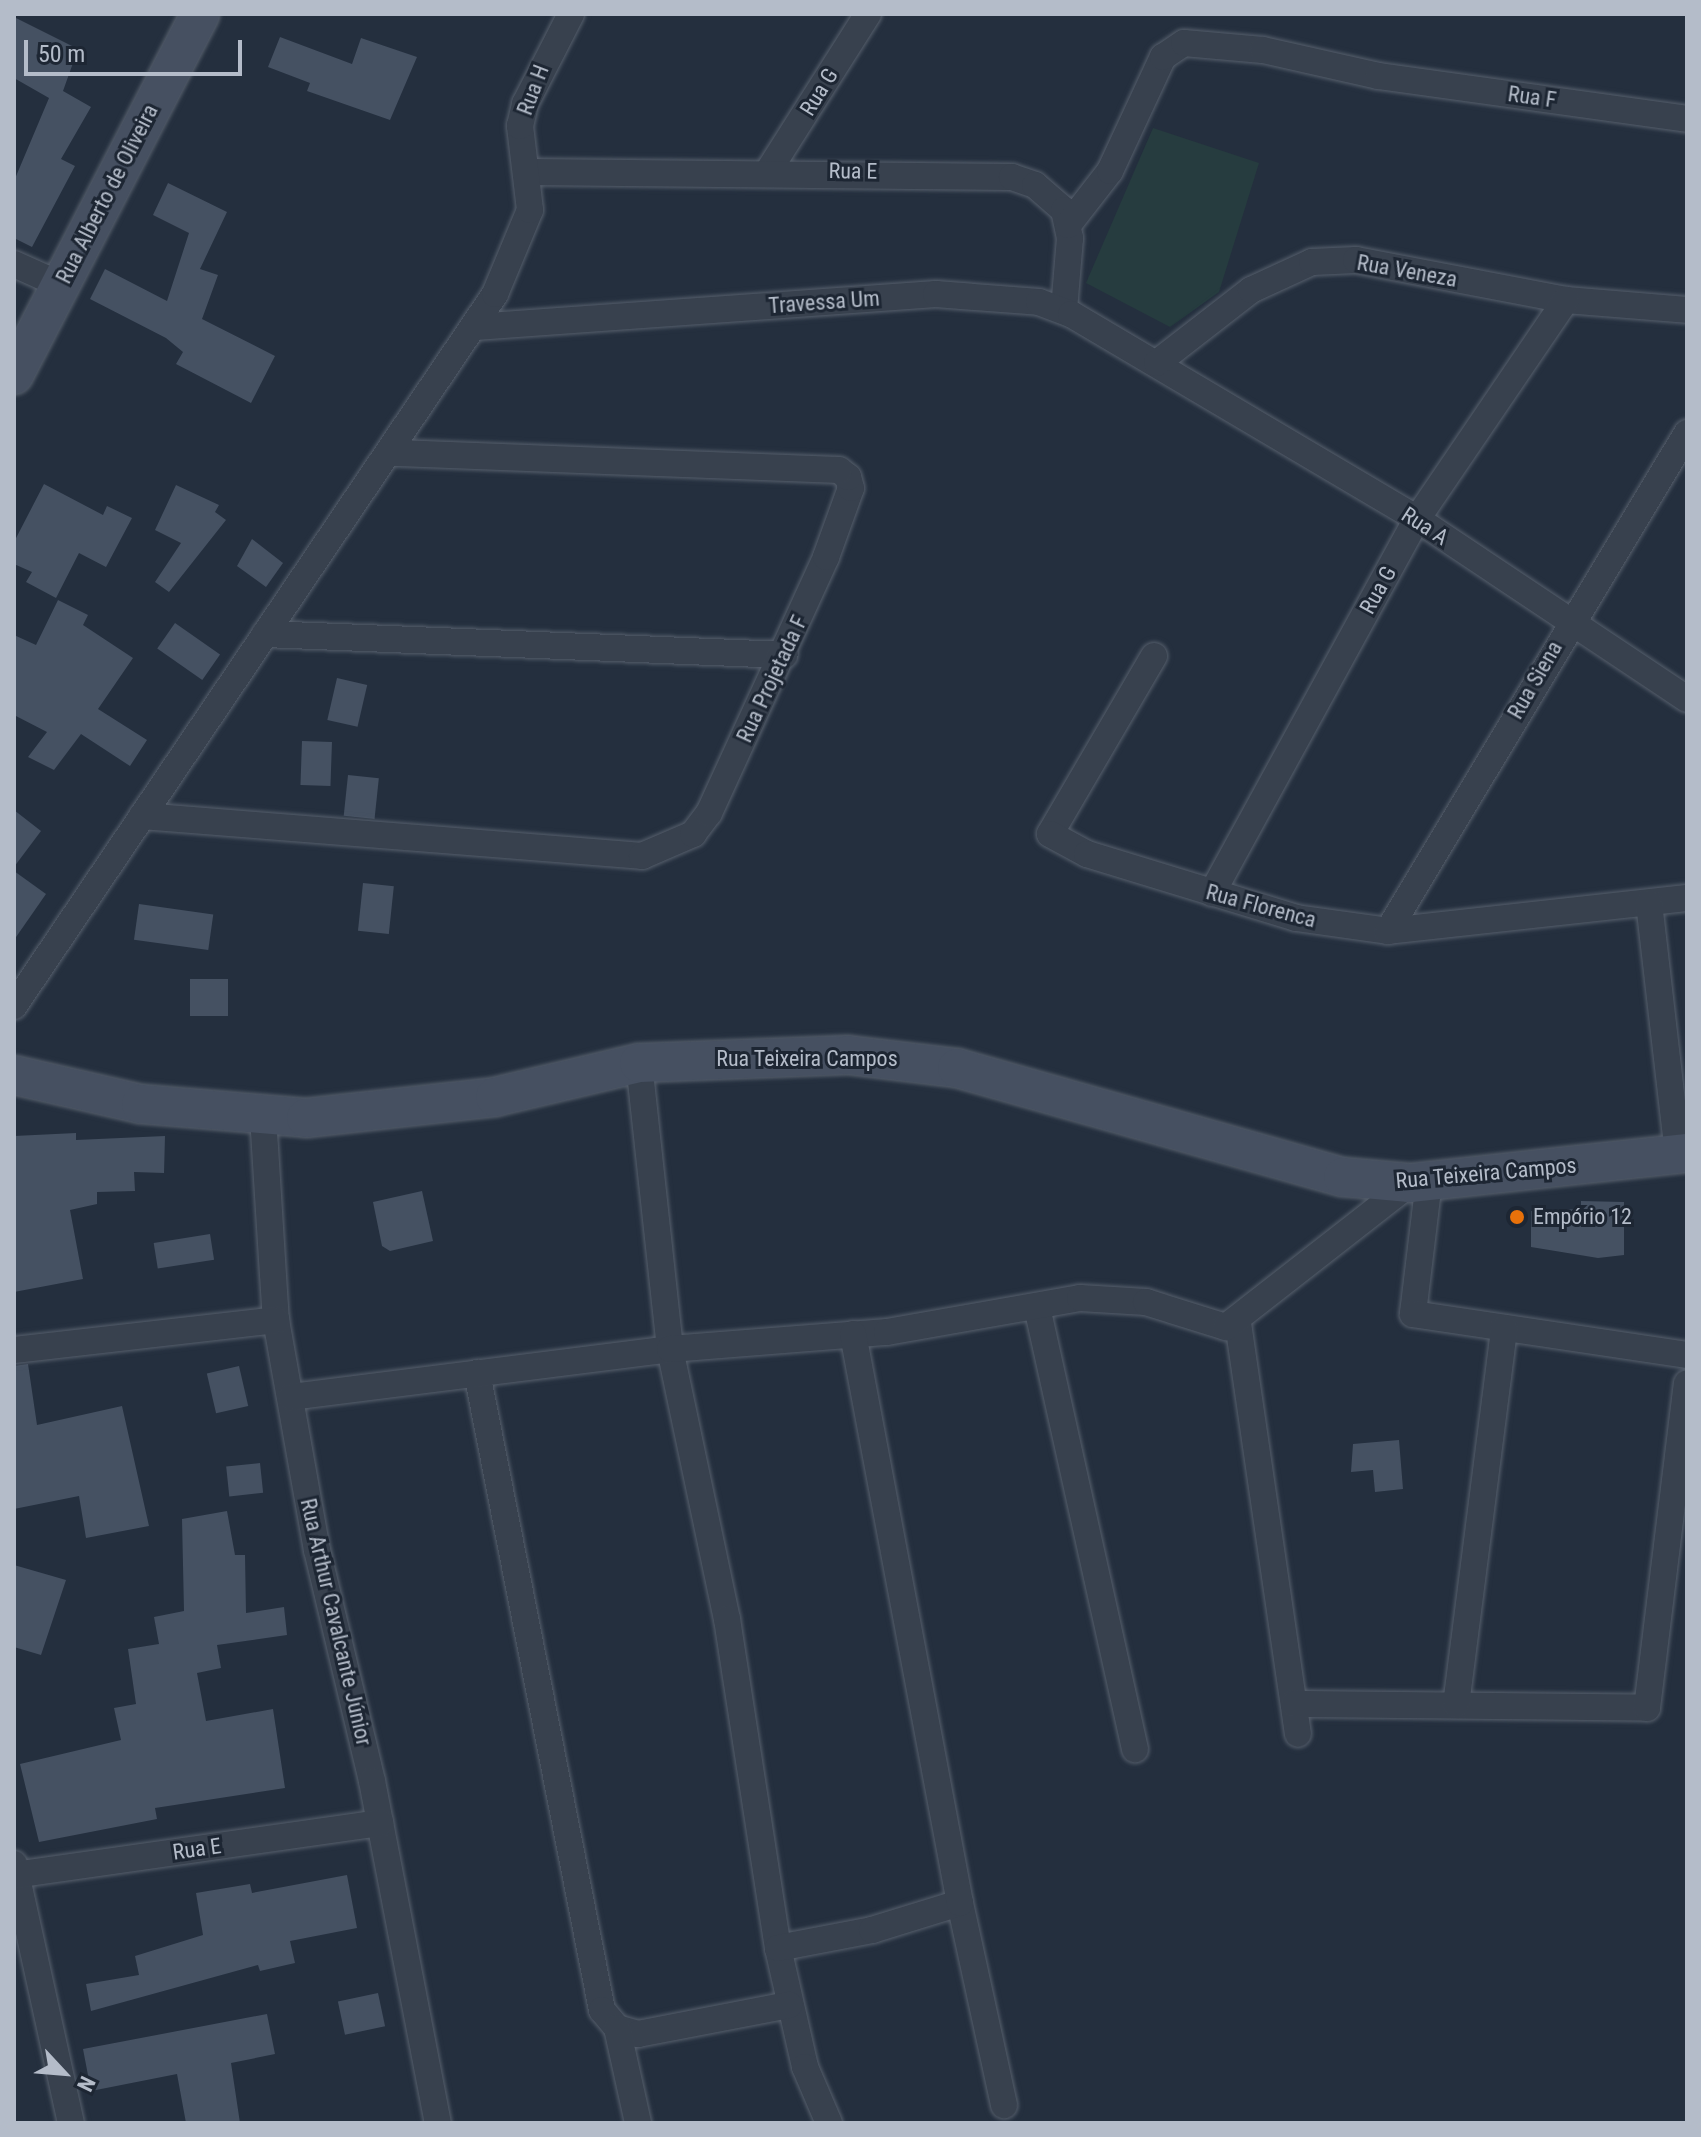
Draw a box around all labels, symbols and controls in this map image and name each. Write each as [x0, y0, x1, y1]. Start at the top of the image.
scale bar [28, 24, 246, 74]
text: 50 m [38, 40, 85, 68]
street label: Rua H [511, 61, 555, 119]
street label: Rua G [794, 63, 844, 121]
street label: Rua F [1506, 81, 1558, 113]
street label: Rua Alberto de Oliveira [50, 100, 164, 288]
street label: Rua E [828, 157, 878, 185]
street label: Rua Veneza [1355, 249, 1459, 293]
street label: Travessa Um [767, 285, 881, 319]
street label: Rua A [1397, 501, 1453, 551]
street label: Rua G [1354, 561, 1402, 619]
street label: Rua Projetada F [731, 611, 813, 747]
street label: Rua Siena [1502, 636, 1568, 724]
street label: Rua Florenca [1203, 879, 1319, 933]
street label: Rua Teixeira Campos [716, 1046, 898, 1072]
street label: Rua Teixeira Campos [1394, 1152, 1578, 1194]
place label: Empório 12 [1533, 1204, 1632, 1230]
marker: Empório 12 [1508, 1208, 1526, 1226]
street label: Rua Arthur Cavalcante Júnior [295, 1496, 377, 1748]
street label: Rua E [171, 1833, 223, 1865]
north arrow [24, 2033, 104, 2113]
text: N [72, 2072, 100, 2095]

